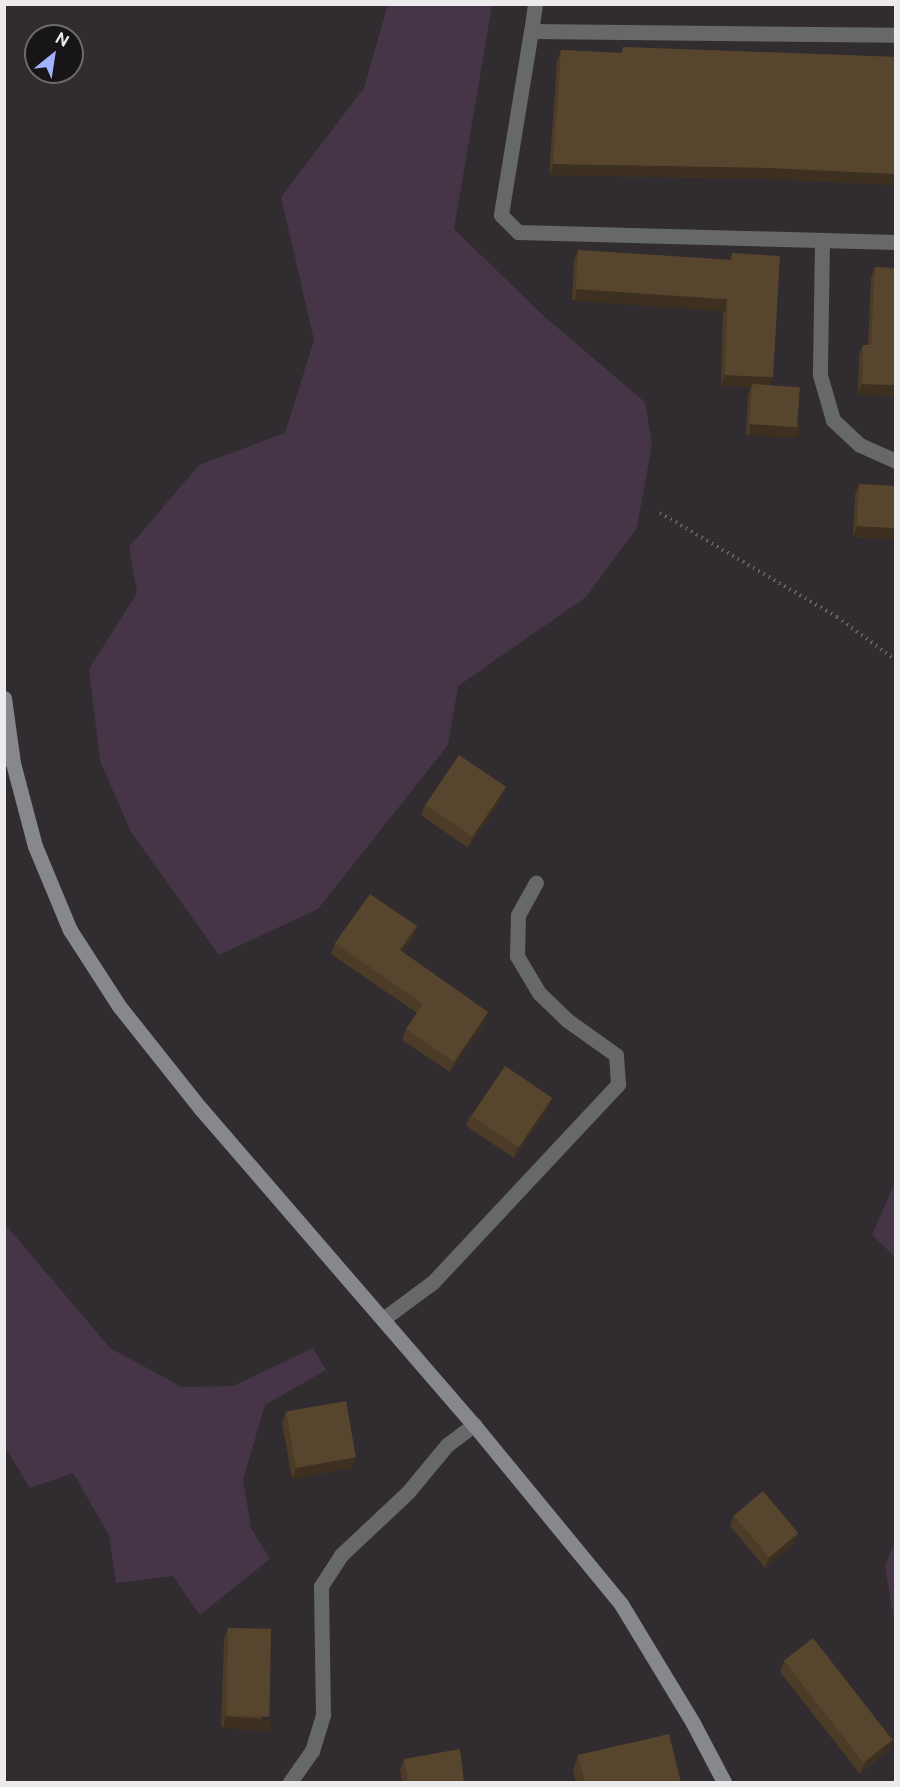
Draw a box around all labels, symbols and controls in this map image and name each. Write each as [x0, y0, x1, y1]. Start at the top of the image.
north arrow [24, 24, 84, 84]
text: N [52, 28, 72, 51]

